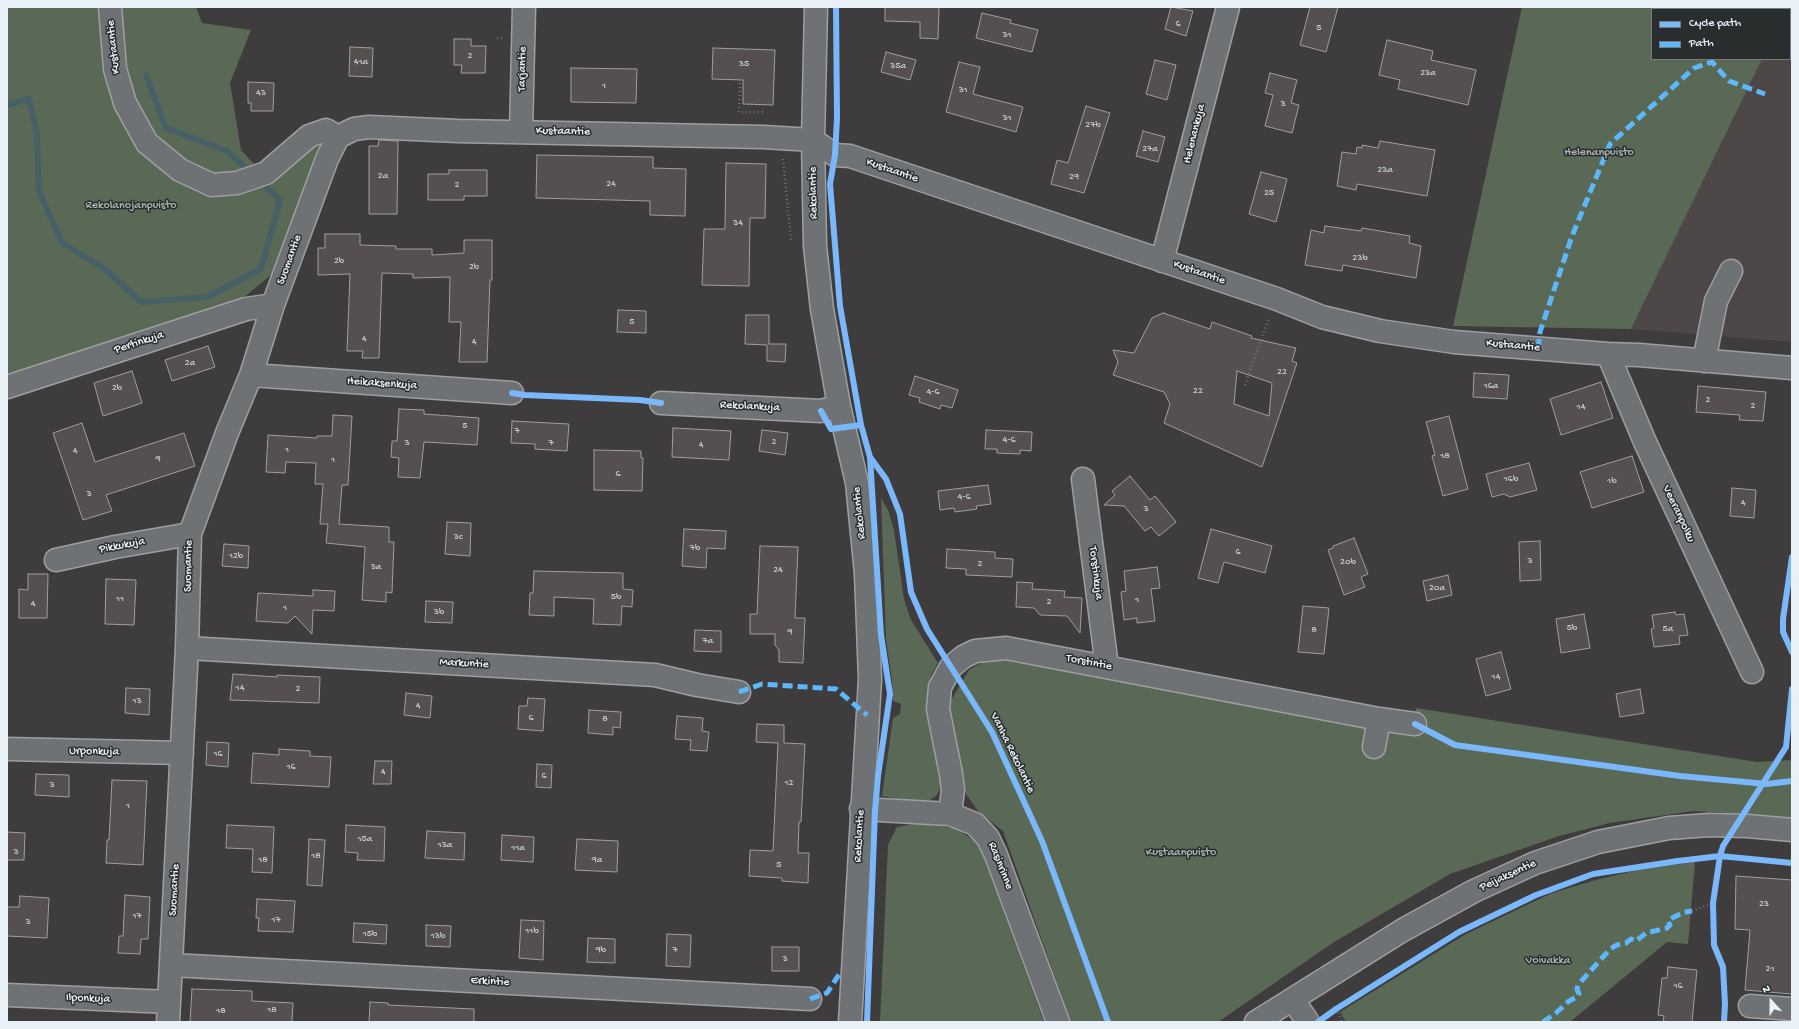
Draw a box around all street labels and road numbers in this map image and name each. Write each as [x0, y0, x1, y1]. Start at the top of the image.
street label: Kustaantie [104, 19, 124, 75]
street label: Tarjantie [515, 46, 531, 92]
street label: Helenankuja [1181, 103, 1209, 165]
street label: Kustaantie [536, 124, 590, 140]
street label: Kustaantie [864, 155, 920, 187]
street label: Rekolantie [806, 166, 822, 220]
street label: Suomantie [274, 233, 306, 287]
street label: Kustaantie [1171, 257, 1227, 289]
street label: Pertinkuja [112, 328, 166, 358]
street label: Kustaantie [1485, 336, 1541, 356]
street label: Heikaksenkuja [346, 374, 418, 394]
street label: Rekolankuja [720, 398, 780, 416]
street label: Veeranpolku [1658, 483, 1698, 545]
street label: Rekolantie [850, 486, 870, 540]
street label: Pikkukuja [98, 534, 146, 558]
street label: Suomantie [181, 540, 197, 592]
street label: Torstinkuja [1085, 545, 1105, 601]
street label: Torstintie [1065, 652, 1113, 674]
street label: Markuntie [439, 656, 489, 672]
street label: Vanha Rekolantie [986, 710, 1038, 796]
street label: Urponkuja [69, 744, 119, 760]
street label: Rekolantie [851, 809, 869, 863]
street label: Rasinrinne [984, 840, 1016, 892]
street label: Peijaksentie [1477, 857, 1539, 895]
street label: Suomantie [166, 864, 184, 916]
street label: Erkintie [470, 974, 510, 990]
street label: Ilponkuja [66, 991, 110, 1007]

